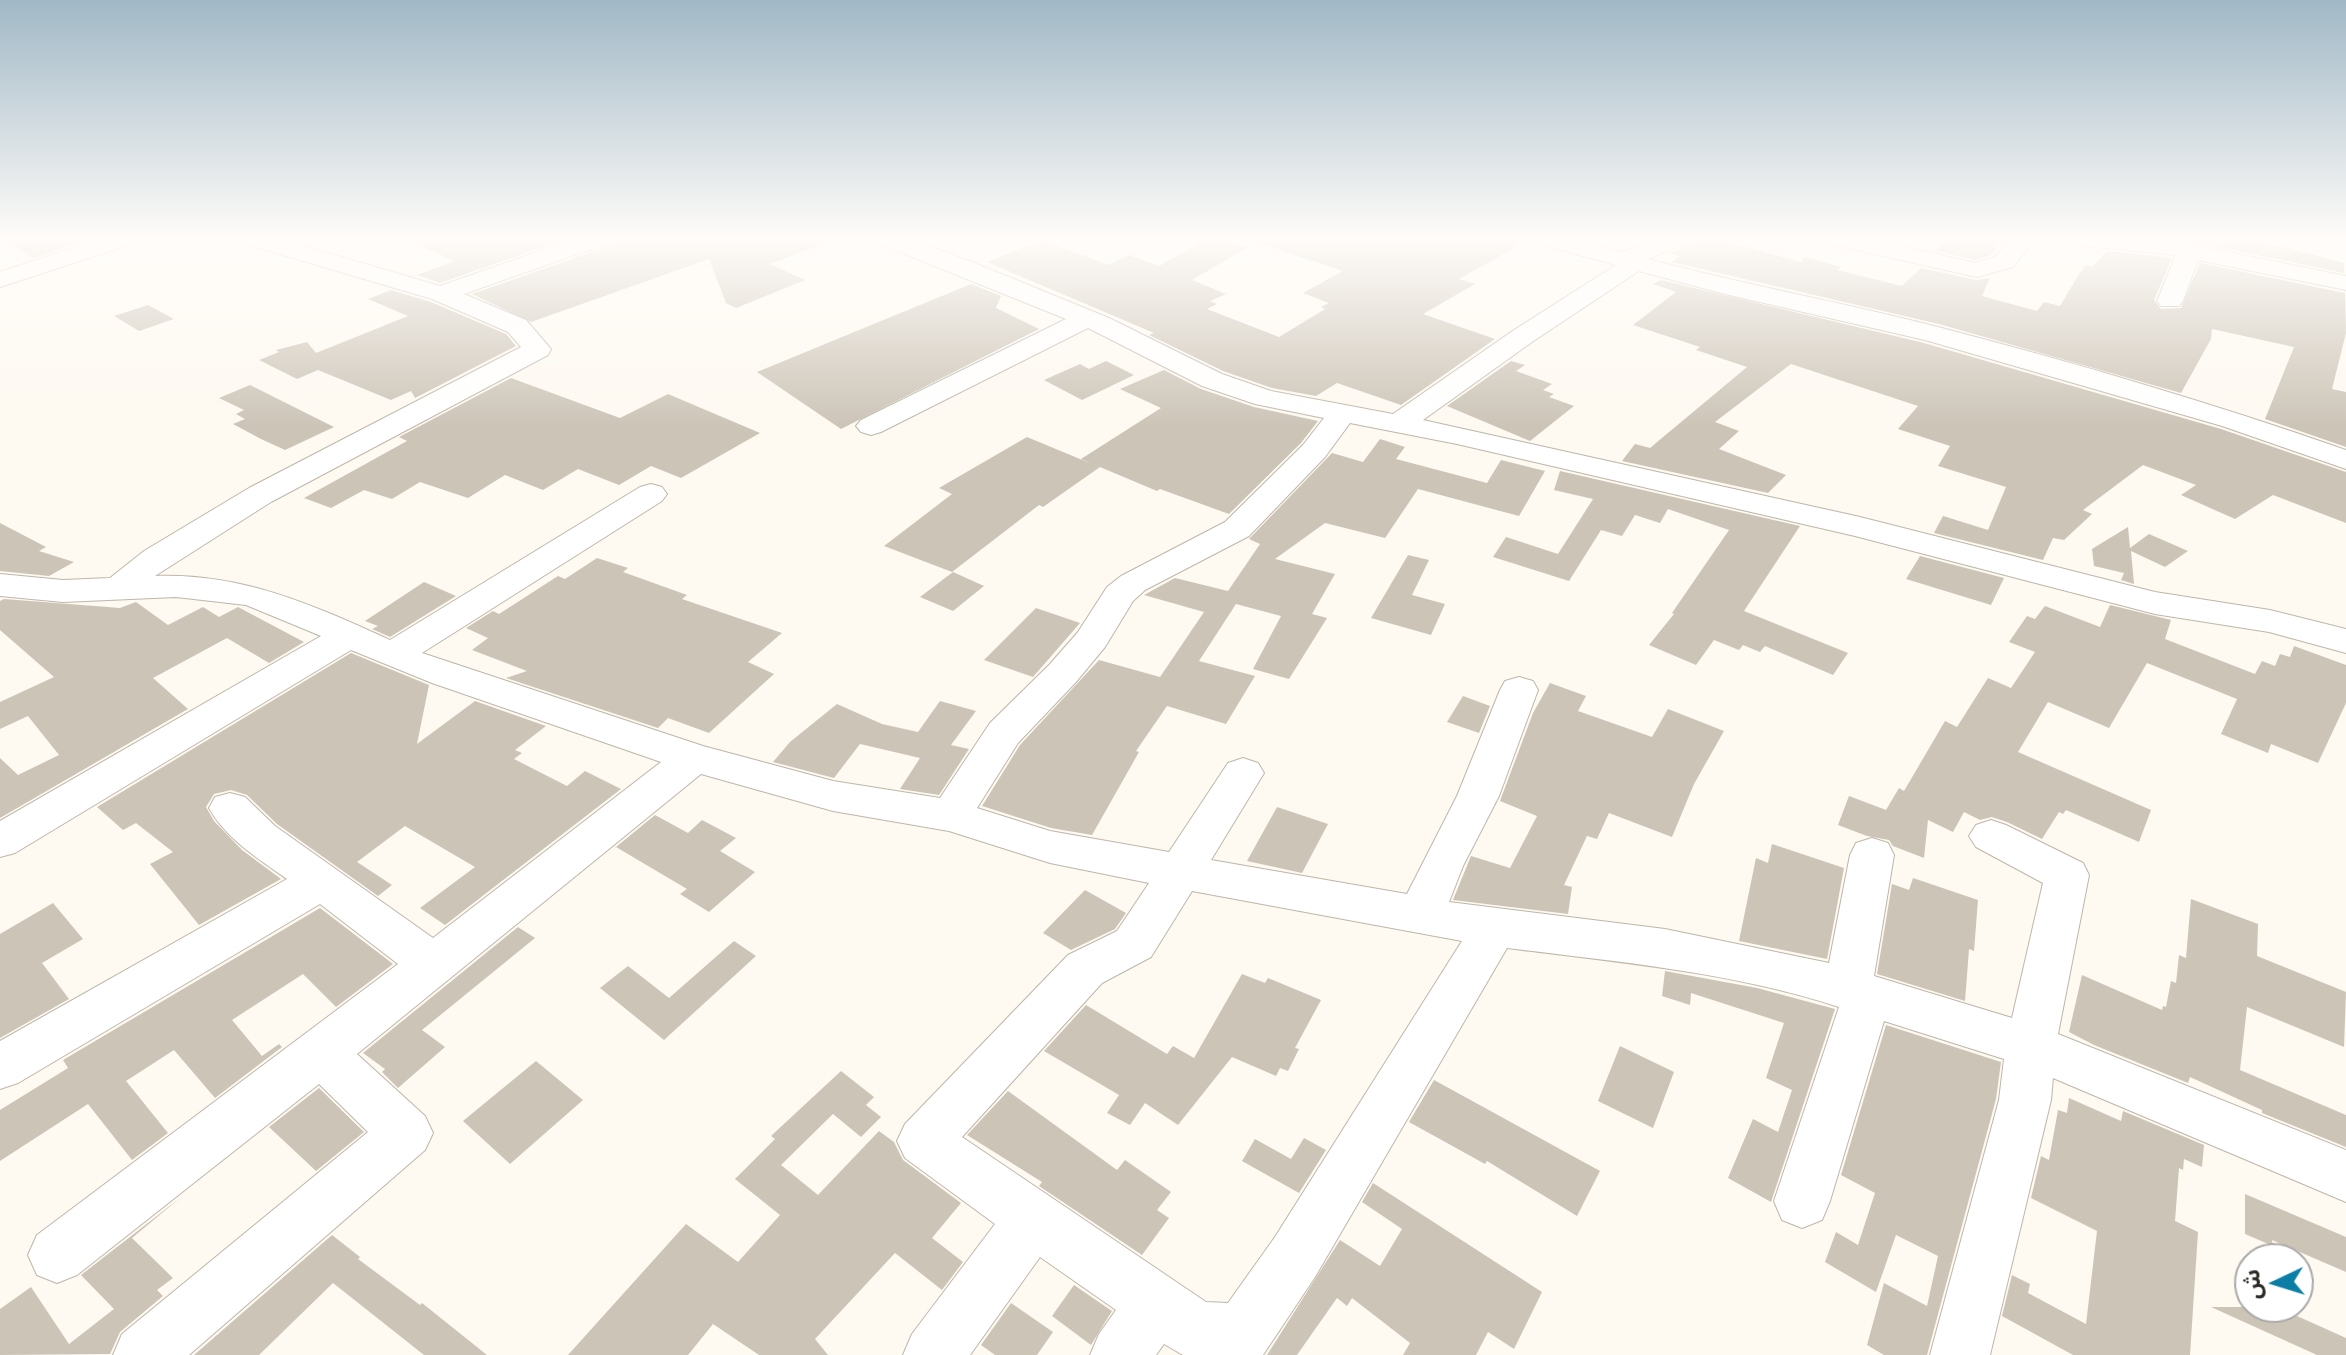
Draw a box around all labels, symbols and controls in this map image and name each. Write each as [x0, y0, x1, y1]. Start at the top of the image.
north arrow [2234, 1243, 2314, 1323]
text: ش [2236, 1268, 2268, 1301]

